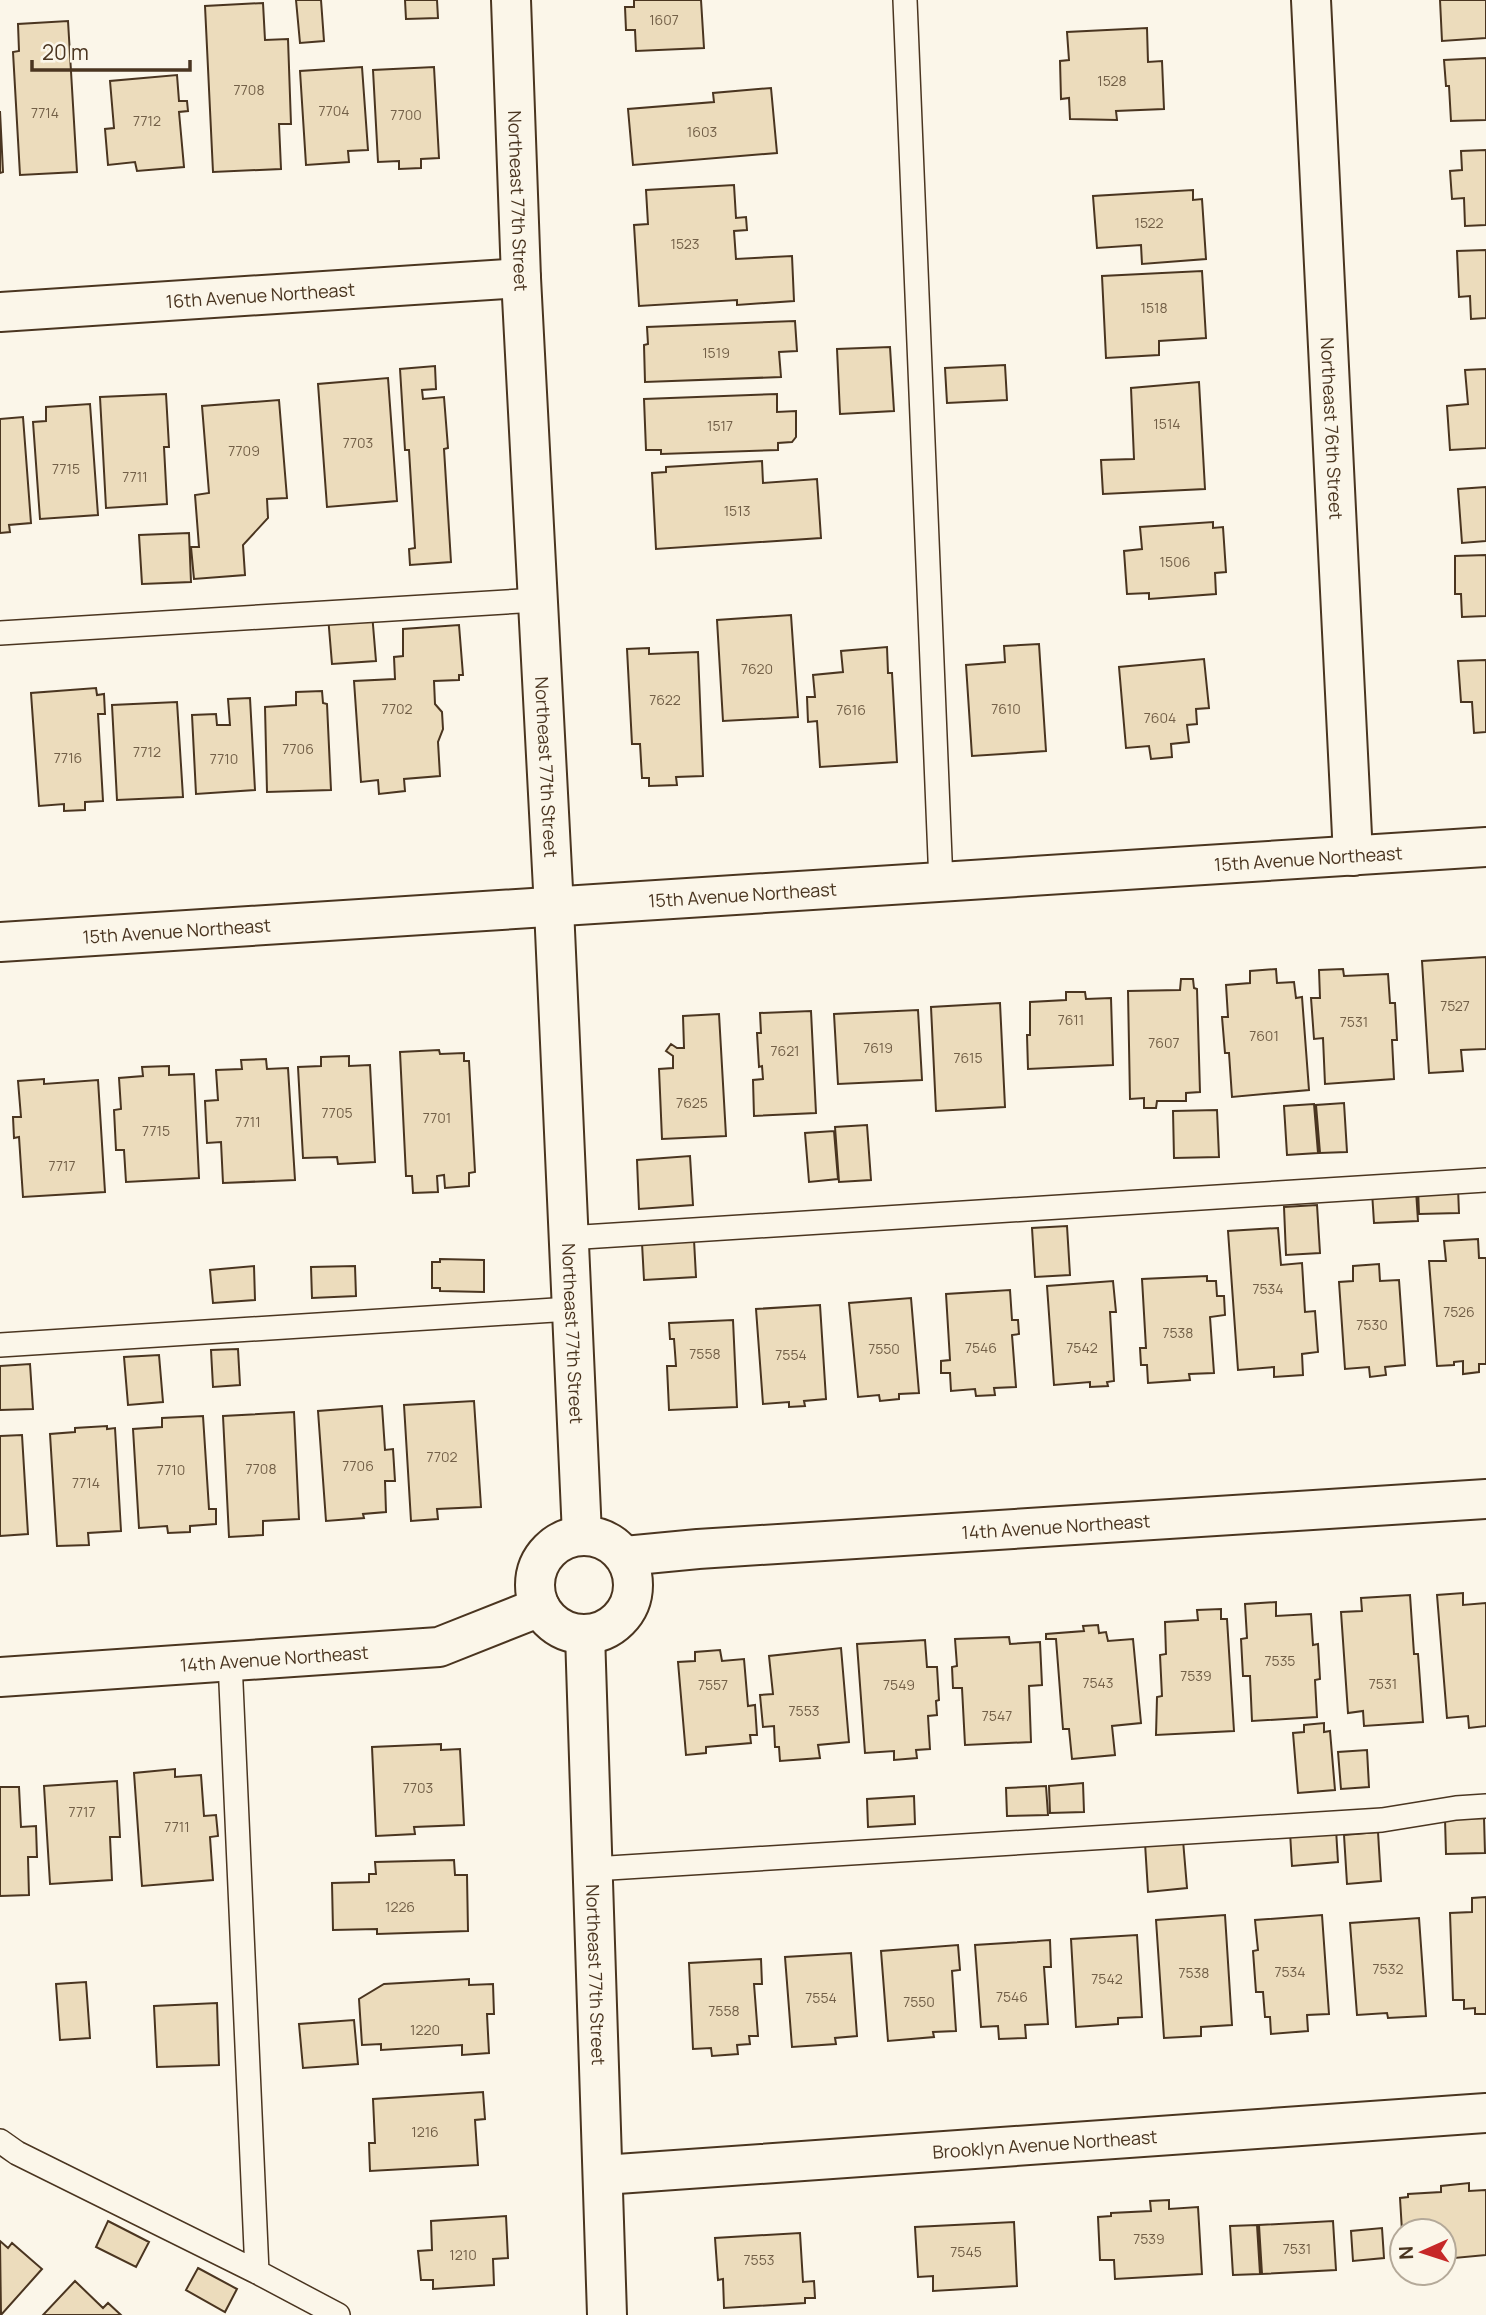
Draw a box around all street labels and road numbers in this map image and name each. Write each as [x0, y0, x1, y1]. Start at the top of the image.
street label: Northeast 77th Street [503, 110, 534, 292]
street label: 16th Avenue Northeast [165, 277, 356, 313]
street label: Northeast 76th Street [1316, 337, 1348, 520]
street label: Northeast 77th Street [530, 676, 563, 858]
street label: 15th Avenue Northeast [1213, 840, 1403, 876]
street label: 15th Avenue Northeast [648, 877, 837, 913]
street label: 15th Avenue Northeast [82, 913, 272, 949]
street label: Northeast 77th Street [557, 1243, 589, 1425]
street label: 14th Avenue Northeast [961, 1508, 1151, 1544]
street label: 14th Avenue Northeast [179, 1640, 369, 1677]
street label: Northeast 77th Street [581, 1884, 611, 2066]
street label: Brooklyn Avenue Northeast [932, 2124, 1158, 2164]

